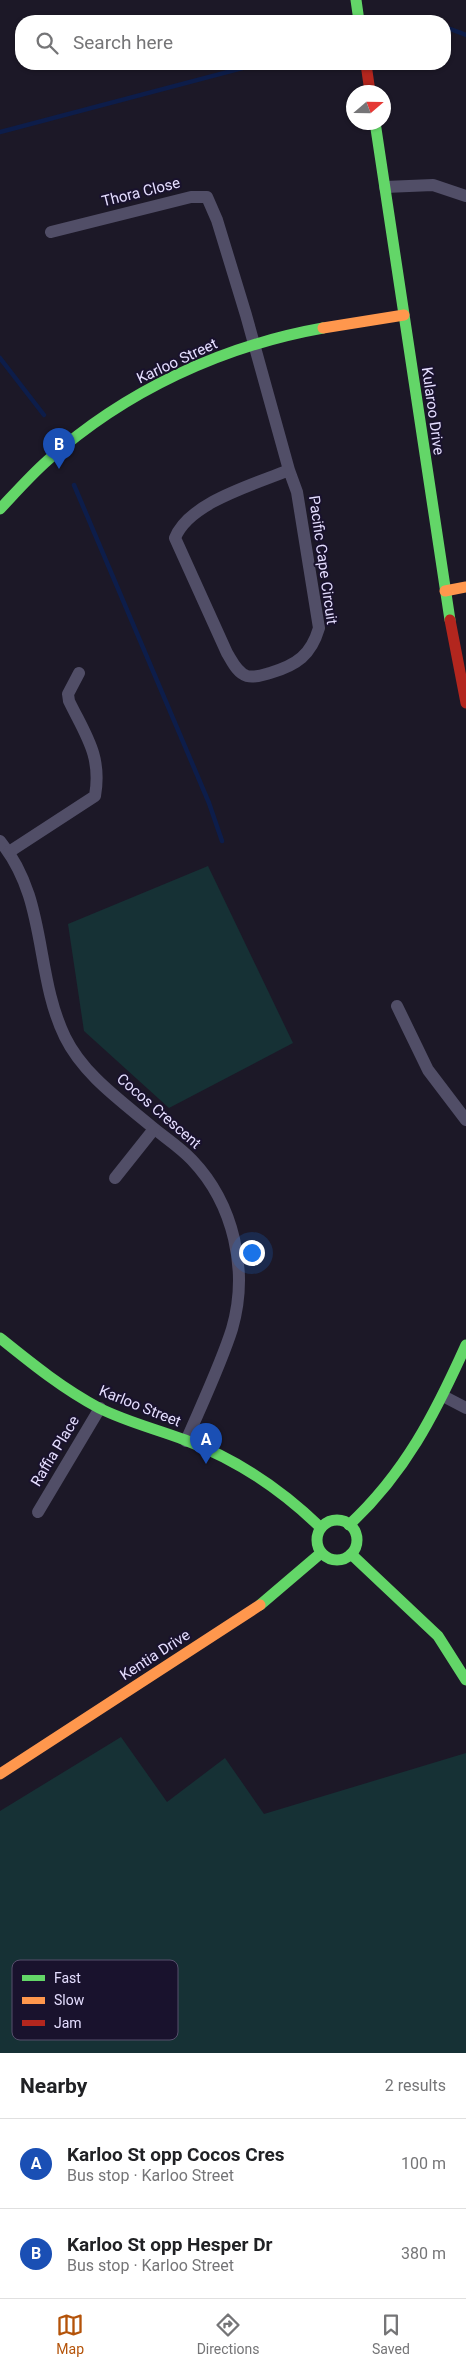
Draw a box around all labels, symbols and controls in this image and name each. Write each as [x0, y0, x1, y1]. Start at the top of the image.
search box [15, 15, 451, 70]
icon: search [33, 29, 61, 57]
text: Search here [73, 31, 173, 54]
north arrow [346, 85, 391, 130]
street label: Thora Close [100, 174, 182, 210]
street label: Karloo Street [134, 334, 220, 387]
street label: Kularoo Drive [418, 366, 448, 456]
pin: B [43, 428, 75, 469]
street label: Pacific Cape Circuit [305, 494, 341, 626]
street label: Cocos Crescent [113, 1070, 205, 1152]
your location [239, 1240, 265, 1266]
street label: Karloo Street [96, 1381, 184, 1431]
street label: Raffia Place [27, 1412, 83, 1490]
pin: A [190, 1423, 222, 1464]
street label: Kentia Drive [117, 1626, 193, 1684]
legend [12, 1960, 178, 2040]
text: Fast [54, 1970, 81, 1986]
text: Slow [54, 1992, 85, 2008]
text: Jam [54, 2015, 82, 2031]
text: Nearby [20, 2074, 87, 2098]
text: 2 results [385, 2076, 446, 2095]
text: Karloo St opp Cocos Cres [67, 2143, 285, 2166]
text: A [31, 2154, 41, 2173]
text: 100 m [401, 2154, 446, 2173]
text: Bus stop · Karloo Street [67, 2166, 234, 2185]
text: Karloo St opp Hesper Dr [67, 2233, 272, 2256]
text: B [31, 2244, 41, 2263]
text: 380 m [401, 2244, 446, 2263]
text: Bus stop · Karloo Street [67, 2256, 234, 2275]
tab: Map [56, 2311, 84, 2357]
tab: Directions [197, 2311, 260, 2357]
tab: Saved [372, 2311, 410, 2357]

